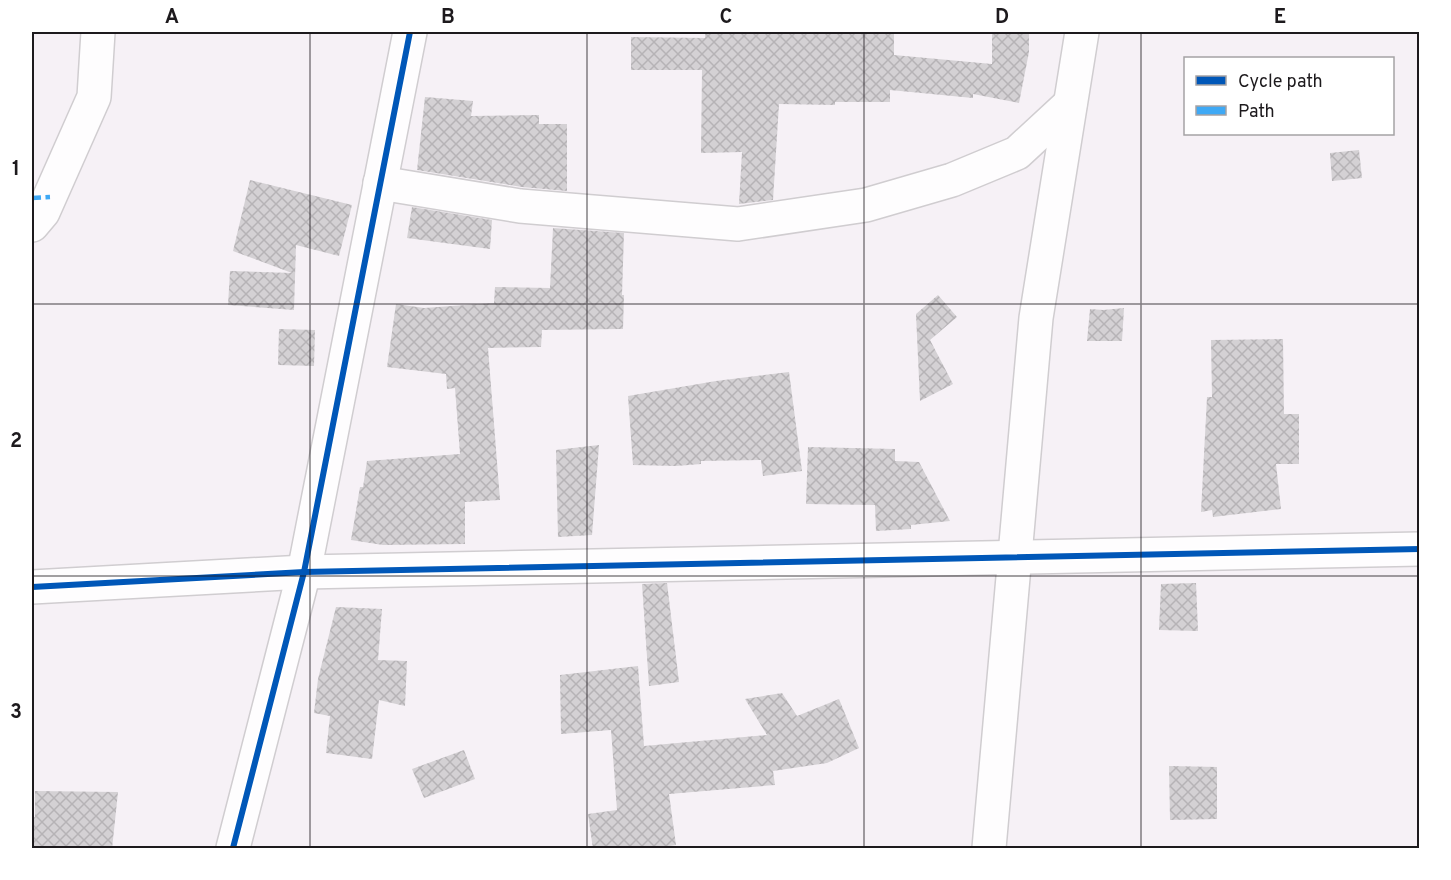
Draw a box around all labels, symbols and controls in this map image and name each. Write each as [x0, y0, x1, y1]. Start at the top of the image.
text: A [165, 5, 179, 31]
text: B [441, 5, 455, 31]
text: C [720, 5, 732, 31]
text: D [995, 5, 1009, 31]
text: E [1274, 5, 1286, 31]
legend [1184, 57, 1394, 135]
text: Cycle path [1238, 71, 1323, 94]
text: Path [1238, 101, 1275, 124]
text: 1 [12, 157, 20, 183]
text: 2 [10, 429, 22, 455]
text: 3 [10, 700, 22, 726]

